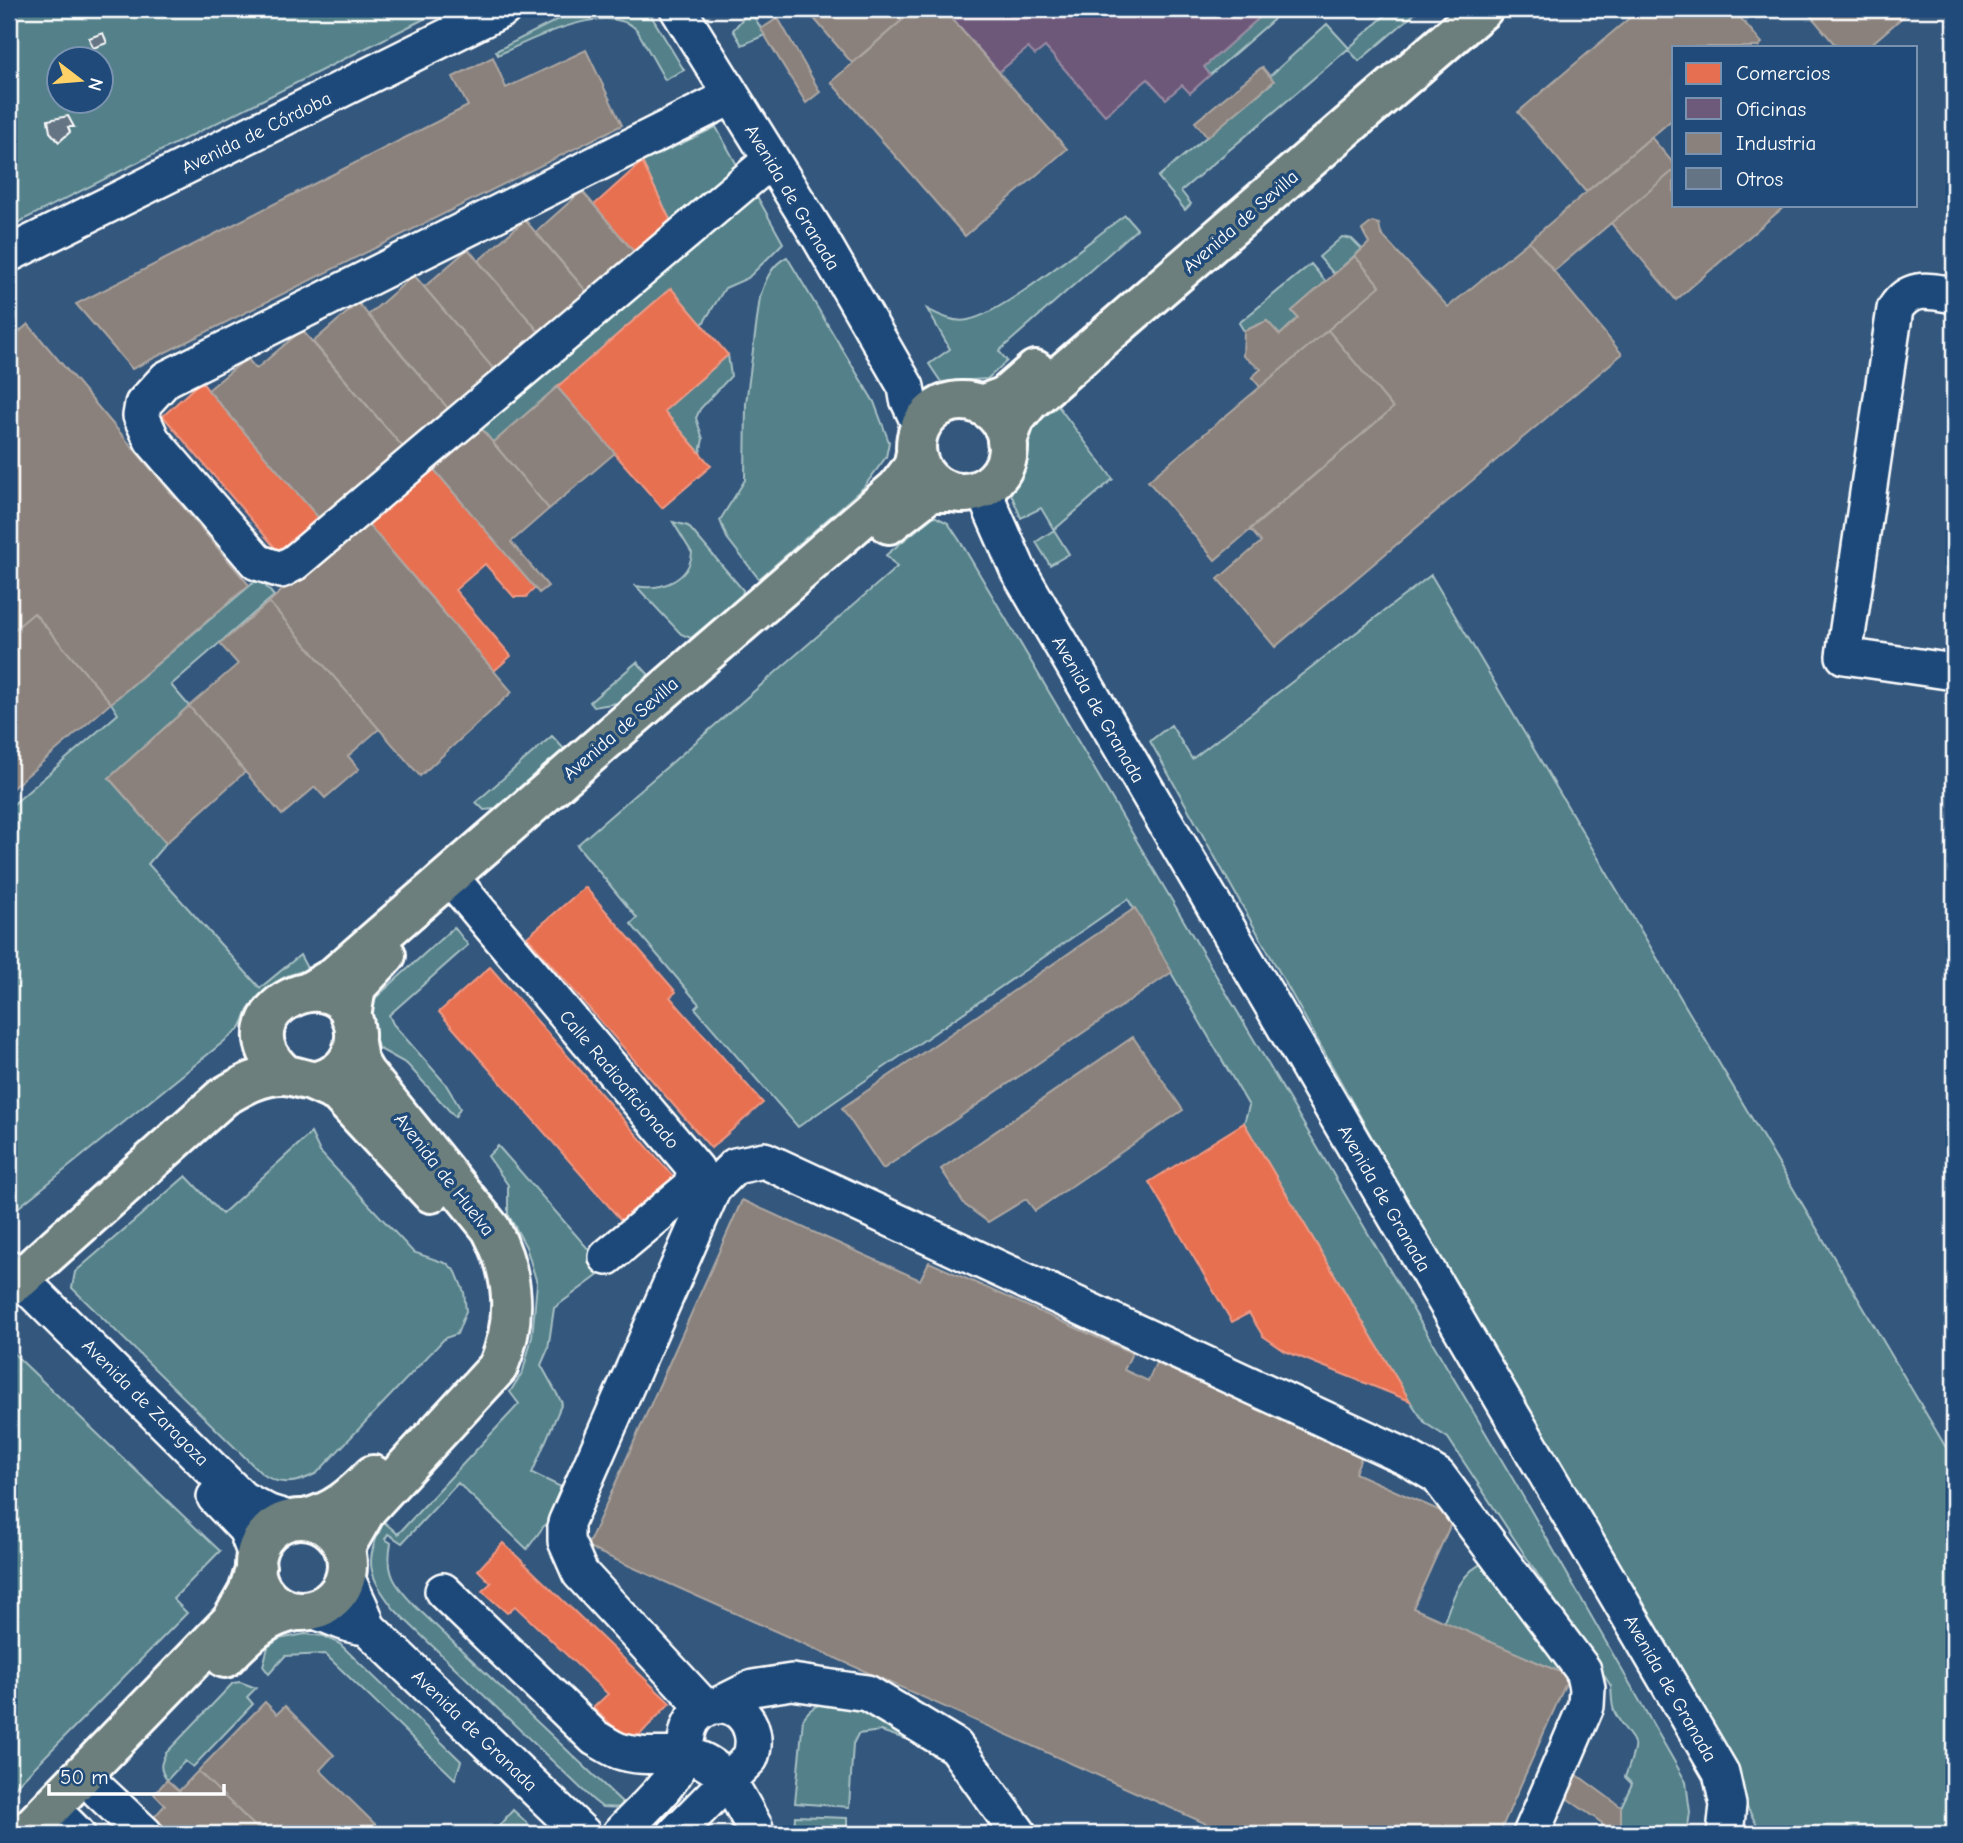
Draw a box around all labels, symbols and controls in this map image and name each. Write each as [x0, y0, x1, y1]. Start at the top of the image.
north arrow [46, 46, 116, 116]
legend [1672, 46, 1918, 206]
text: Comercios [1736, 61, 1830, 85]
text: N [83, 75, 108, 93]
street label: Avenida de Córdoba [178, 87, 335, 179]
text: Oficinas [1736, 97, 1806, 121]
street label: Avenida de Granada [740, 121, 844, 274]
text: Industria [1736, 131, 1816, 155]
street label: Avenida de Sevilla [1179, 166, 1303, 278]
text: Otros [1736, 167, 1783, 191]
street label: Avenida de Granada [1047, 632, 1149, 787]
street label: Avenida de Sevilla [559, 673, 683, 785]
street label: Calle Radioaficionado [555, 1006, 684, 1154]
street label: Avenida de Huelva [389, 1109, 499, 1240]
street label: Avenida de Granada [1333, 1121, 1435, 1276]
street label: Avenida de Zaragoza [77, 1335, 213, 1471]
street label: Avenida de Granada [1619, 1611, 1721, 1766]
street label: Avenida de Granada [407, 1665, 542, 1796]
scale bar [49, 1752, 224, 1796]
text: 50 m [60, 1765, 109, 1789]

